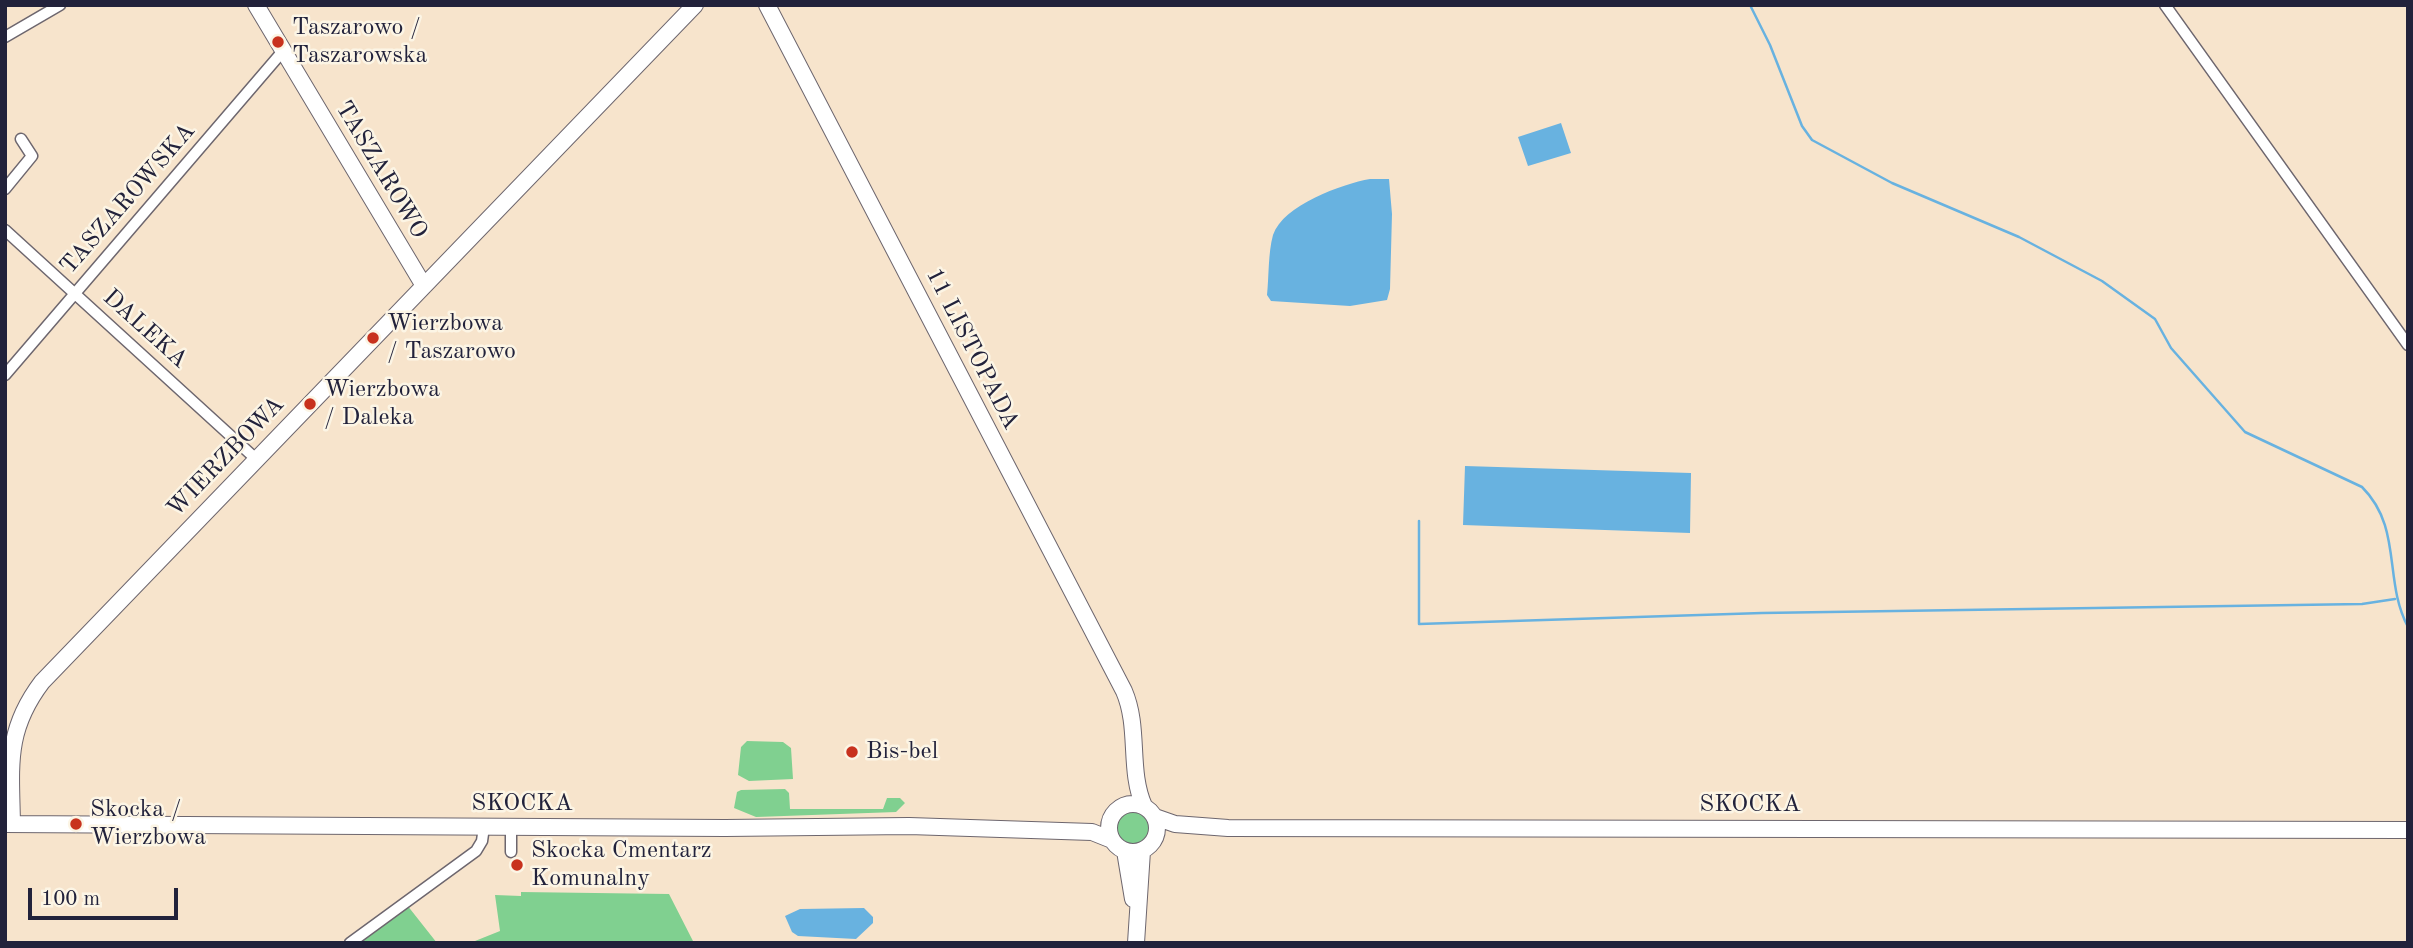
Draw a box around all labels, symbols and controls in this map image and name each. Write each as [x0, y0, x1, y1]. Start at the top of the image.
place label: Taszarowo / Taszarowska [292, 14, 427, 70]
marker: Taszarowo / Taszarowska [270, 34, 286, 50]
street label: TASZAROWO [329, 96, 433, 244]
street label: TASZAROWSKA [54, 117, 202, 281]
street label: 11 LISTOPADA [919, 263, 1025, 435]
street label: DALEKA [96, 283, 194, 375]
place label: Wierzbowa / Taszarowo [387, 310, 516, 366]
marker: Wierzbowa / Taszarowo [365, 330, 381, 346]
place label: Wierzbowa / Daleka [324, 376, 440, 432]
street label: WIERZBOWA [161, 391, 291, 523]
marker: Wierzbowa / Daleka [302, 396, 318, 412]
place label: Bis-bel [866, 738, 938, 766]
marker: Bis-bel [844, 744, 860, 760]
street label: SKOCKA [471, 790, 573, 818]
street label: SKOCKA [1699, 791, 1801, 819]
place label: Skocka / Wierzbowa [90, 796, 206, 852]
marker: Skocka / Wierzbowa [68, 816, 84, 832]
place label: Skocka Cmentarz Komunalny [531, 837, 712, 893]
marker: Skocka Cmentarz Komunalny [509, 857, 525, 873]
scale bar [32, 874, 182, 918]
text: 100 m [41, 889, 100, 910]

